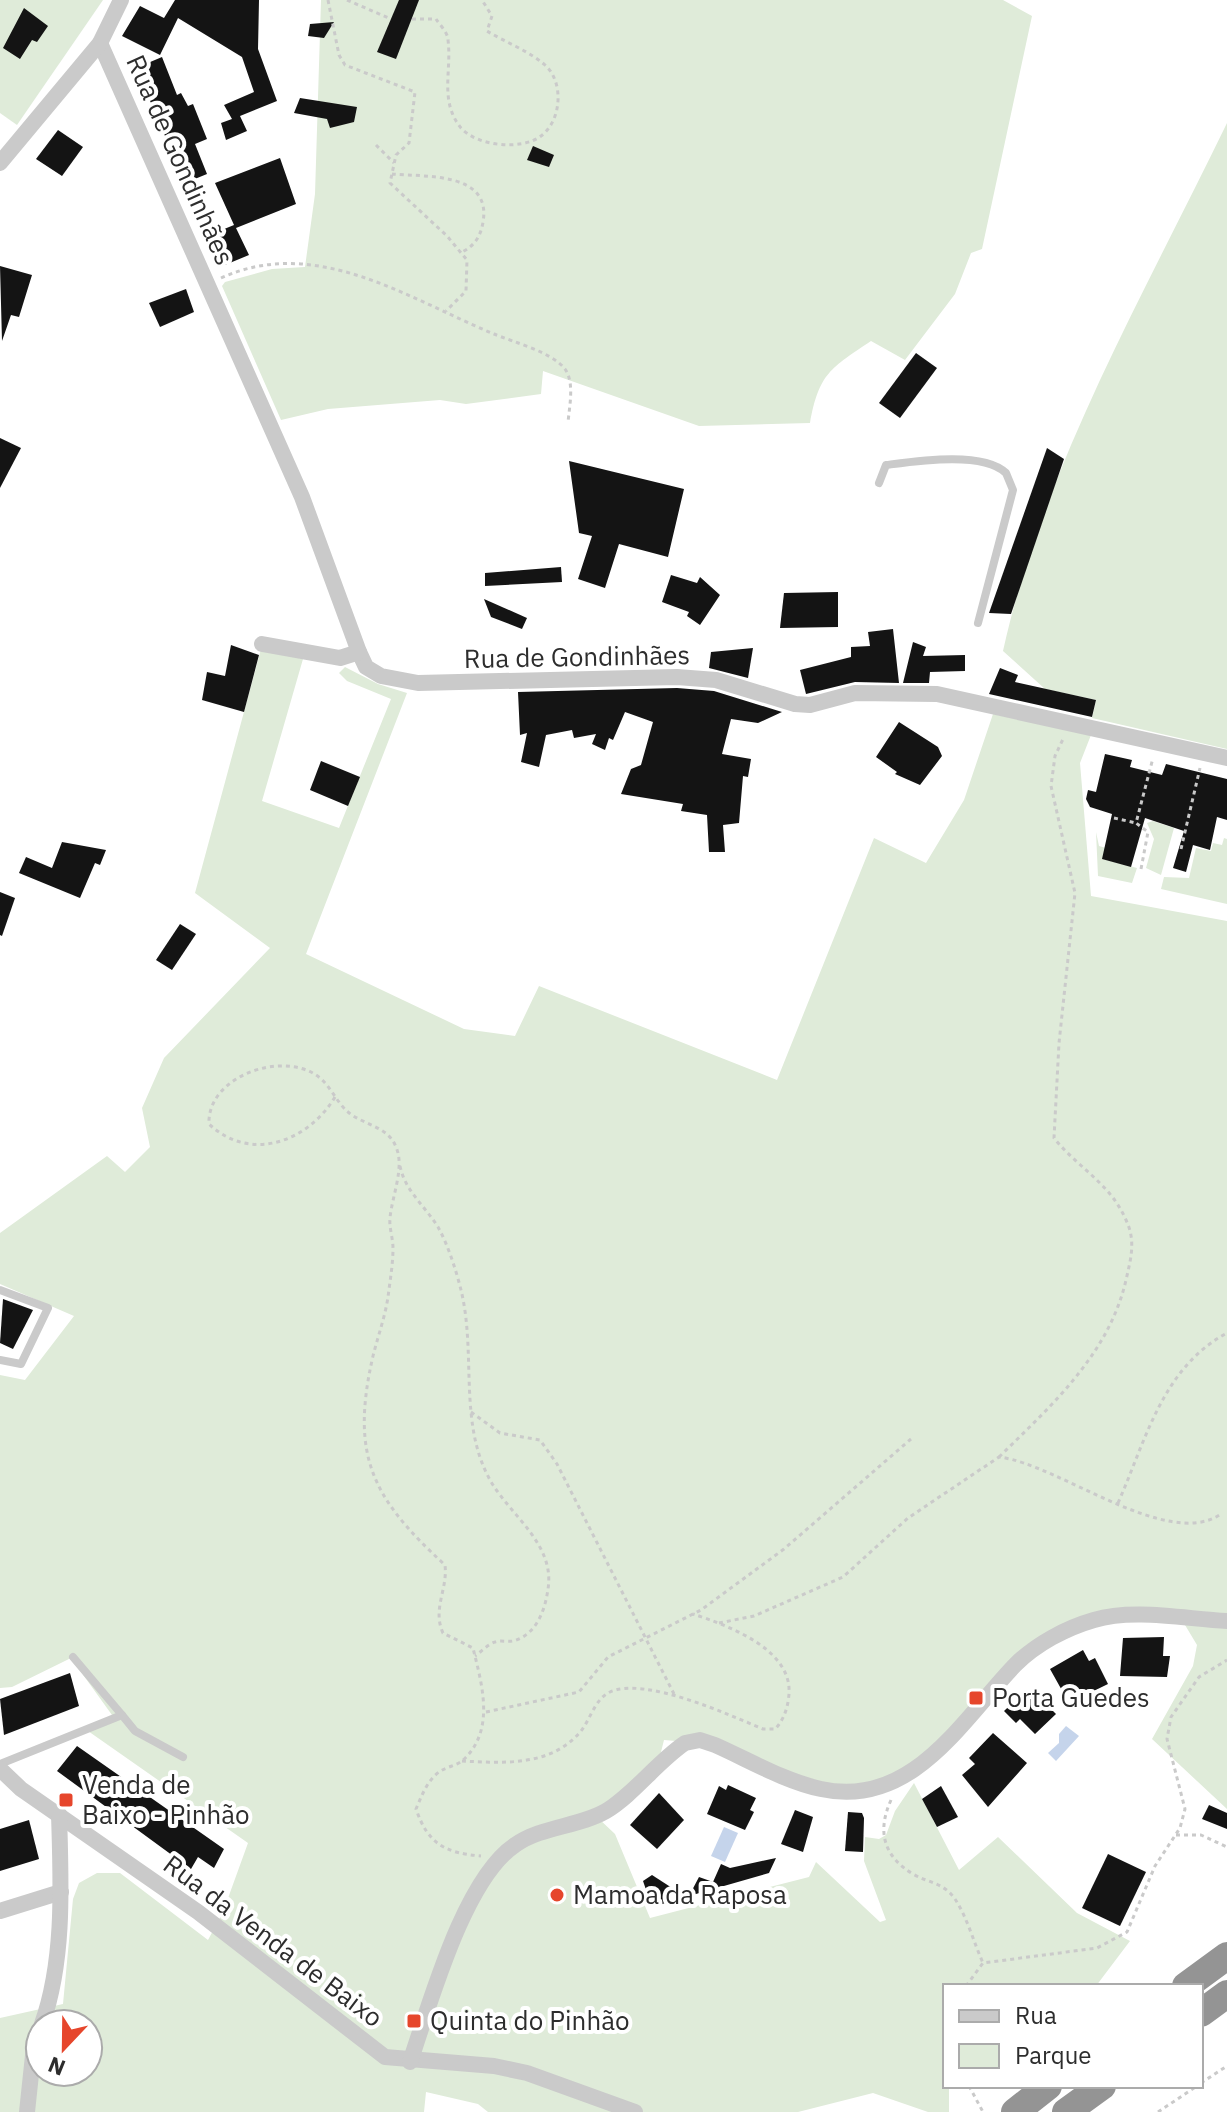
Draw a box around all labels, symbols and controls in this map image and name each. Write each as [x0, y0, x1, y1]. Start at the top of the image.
street label: Rua de Gondinhães [119, 49, 242, 270]
street label: Rua de Gondinhães [464, 637, 690, 675]
place label: Porta Guedes [992, 1680, 1150, 1714]
marker: Porta Guedes [967, 1689, 985, 1707]
place label: Venda de Baixo - Pinhão [82, 1767, 250, 1831]
marker: Venda de Baixo - Pinhão [57, 1791, 75, 1809]
street label: Rua da Venda de Baixo [157, 1847, 390, 2034]
place label: Mamoa da Raposa [573, 1877, 787, 1911]
marker: Mamoa da Raposa [548, 1886, 566, 1904]
legend [943, 1984, 1203, 2088]
text: Rua [1015, 1999, 1057, 2031]
place label: Quinta do Pinhão [430, 2003, 630, 2037]
north arrow [24, 2008, 104, 2088]
marker: Quinta do Pinhão [405, 2012, 423, 2030]
text: Parque [1015, 2039, 1092, 2071]
text: N [44, 2051, 69, 2083]

